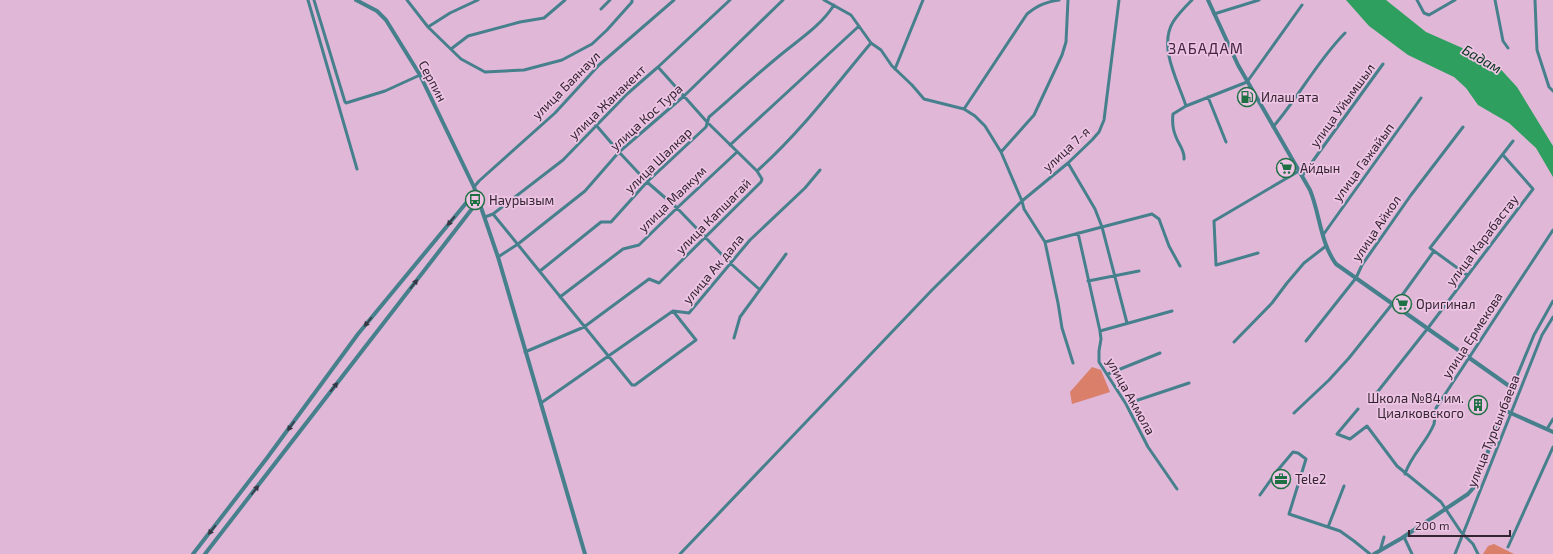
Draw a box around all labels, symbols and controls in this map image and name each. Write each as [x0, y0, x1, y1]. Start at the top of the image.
district label: ЗАБАДАМ [1168, 39, 1244, 57]
water label: Бадам [1459, 41, 1505, 77]
street label: улица Баянаул [529, 48, 603, 122]
street label: Серпин [415, 58, 451, 104]
street label: улица Уйымшыл [1306, 60, 1378, 150]
street label: улица Жанакент [565, 61, 649, 143]
street label: улица Кос Тура [606, 80, 686, 154]
fuel station icon: Илаш ата [1236, 86, 1258, 108]
place label: Илаш ата [1261, 89, 1319, 105]
street label: улица Гажайып [1329, 119, 1397, 205]
street label: улица 7-я [1039, 123, 1093, 175]
street label: улица Шалкар [621, 124, 695, 196]
supermarket icon: Айдын [1275, 157, 1297, 179]
place label: Айдын [1300, 160, 1340, 176]
street label: улица Маякум [635, 163, 709, 235]
street label: улица Капшагай [672, 175, 754, 257]
bus stop icon: Наурызым [464, 189, 486, 211]
street label: улица Карабастау [1442, 191, 1522, 289]
place label: Наурызым [489, 192, 554, 208]
street label: улица Айкол [1348, 192, 1404, 264]
one-way arrow [446, 216, 455, 227]
street label: улица Ак дала [679, 231, 747, 307]
one-way arrow [409, 279, 418, 290]
street label: улица Ермекова [1438, 289, 1506, 381]
supermarket icon: Оригинал [1391, 293, 1413, 315]
place label: Оригинал [1416, 296, 1476, 312]
one-way arrow [364, 317, 373, 327]
street label: улица Акмола [1103, 355, 1159, 437]
street label: улица Турсынбаева [1463, 373, 1523, 489]
one-way arrow [330, 382, 339, 393]
place label: Школа №84 им. Циалковского [1367, 390, 1464, 421]
building icon: Школа №84 им. Циалковского [1467, 394, 1489, 416]
one-way arrow [286, 421, 295, 432]
office icon: Tele2 [1270, 468, 1292, 490]
place label: Tele2 [1295, 471, 1326, 487]
one-way arrow [250, 484, 259, 495]
scale bar [1409, 512, 1510, 538]
text: 200 m [1415, 518, 1449, 532]
one-way arrow [208, 524, 216, 535]

